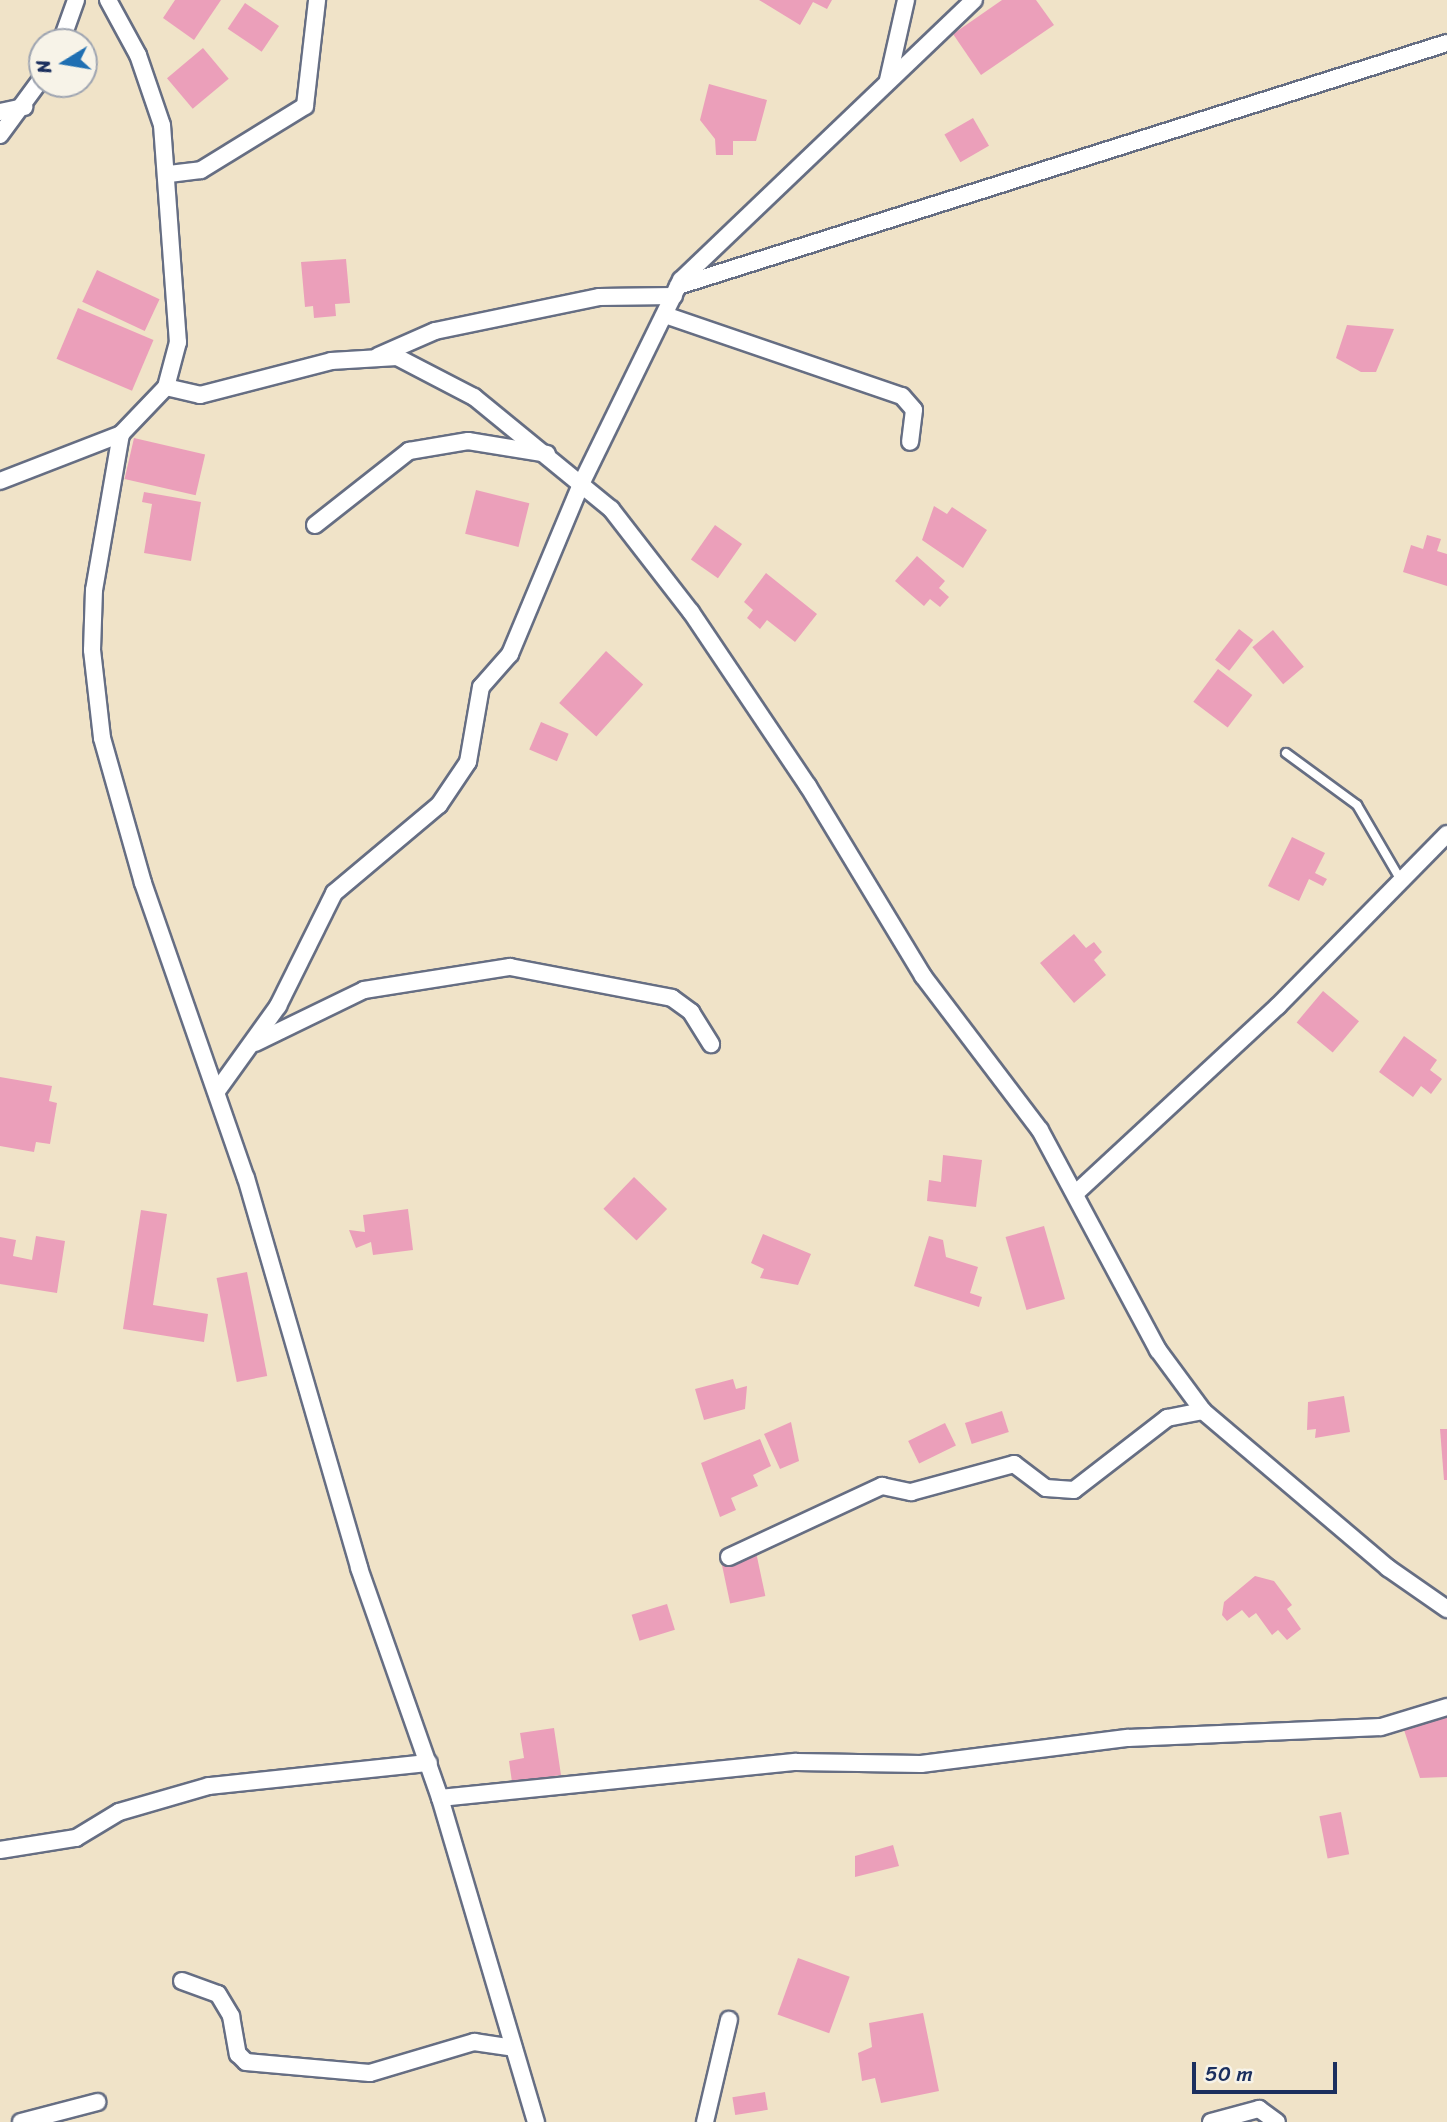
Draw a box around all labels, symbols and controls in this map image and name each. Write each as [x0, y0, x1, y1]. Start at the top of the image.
north arrow [28, 28, 98, 98]
text: N [26, 57, 61, 76]
scale bar [1195, 2048, 1340, 2092]
text: 50 m [1205, 2055, 1253, 2093]

